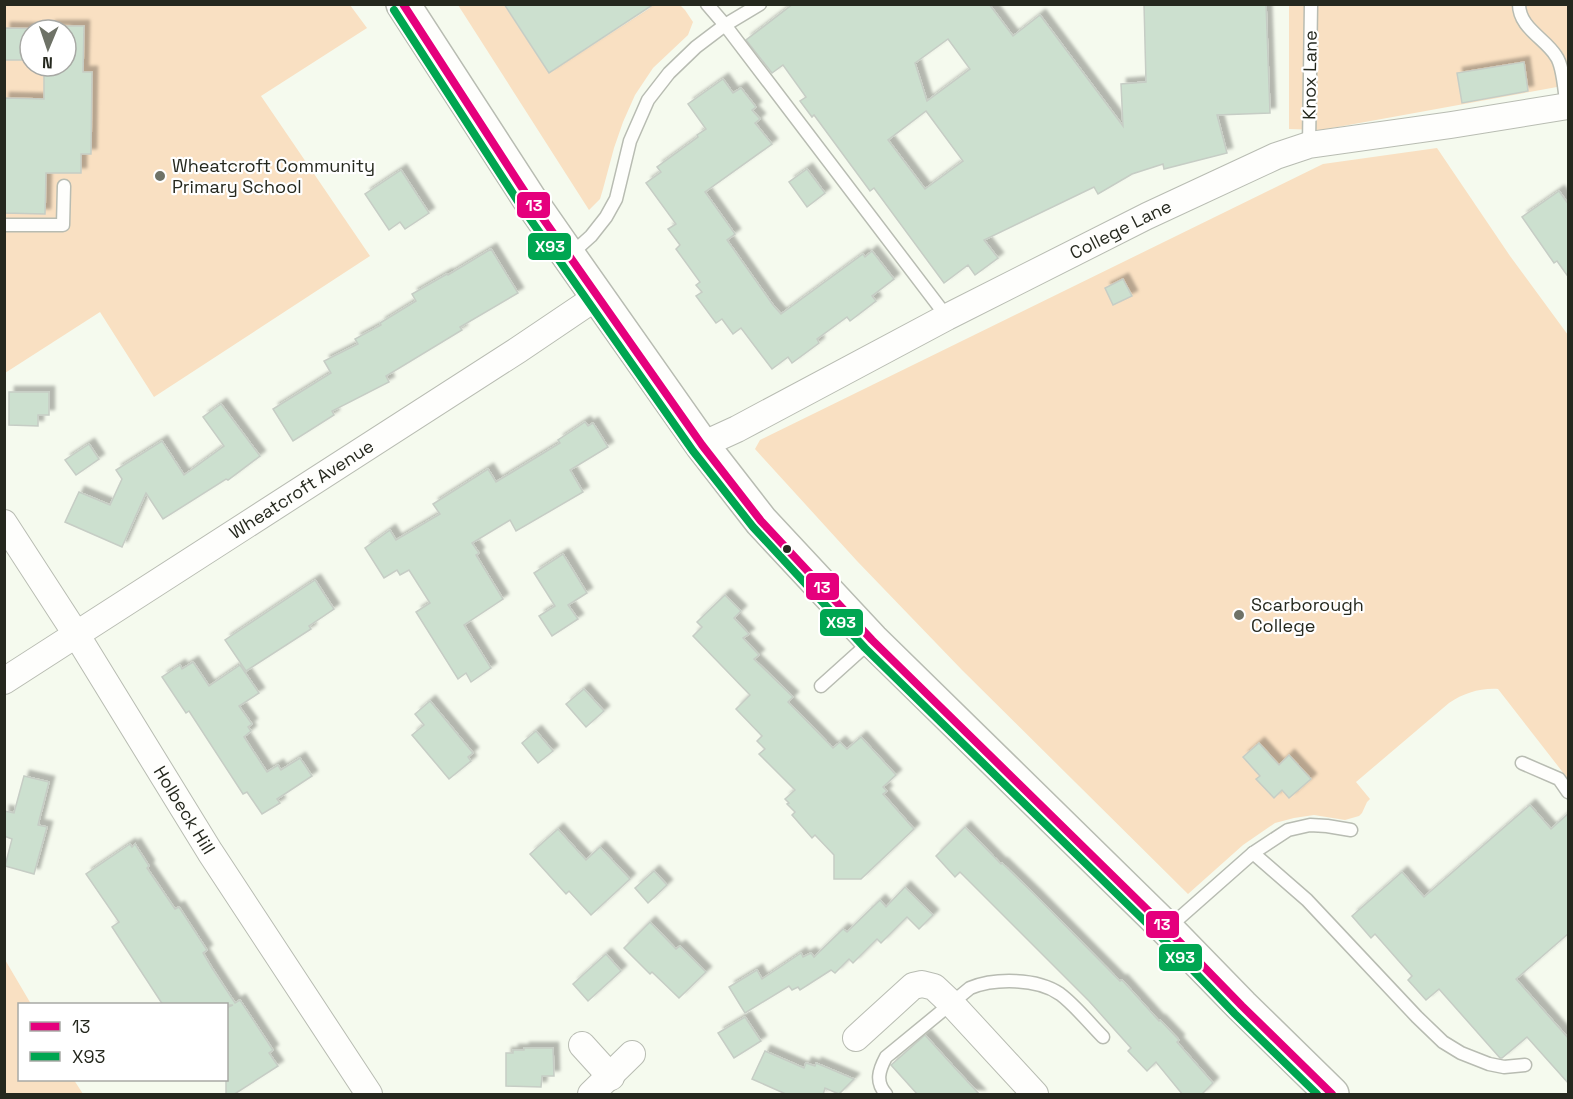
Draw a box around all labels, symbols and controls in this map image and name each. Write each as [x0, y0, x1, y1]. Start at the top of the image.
north arrow [18, 18, 78, 78]
street label: Knox Lane [1297, 30, 1322, 120]
text: N [42, 52, 53, 73]
place label: Wheatcroft Community Primary School [172, 154, 375, 198]
marker: Wheatcroft Community Primary School [153, 169, 167, 183]
line badge: 13 [516, 191, 551, 219]
street label: College Lane [1066, 194, 1175, 264]
text: 13 [526, 195, 543, 216]
line badge: X93 [527, 232, 572, 261]
text: X93 [535, 236, 565, 257]
street label: Wheatcroft Avenue [225, 434, 378, 544]
unlabelled marker [781, 543, 793, 555]
line badge: 13 [805, 572, 840, 601]
text: 13 [814, 577, 831, 598]
place label: Scarborough College [1251, 593, 1364, 637]
line badge: X93 [819, 608, 864, 637]
marker: Scarborough College [1232, 608, 1246, 622]
text: X93 [826, 612, 856, 633]
street label: Holbeck Hill [149, 761, 221, 858]
line badge: 13 [1145, 910, 1180, 939]
text: 13 [1154, 914, 1171, 935]
line badge: X93 [1158, 943, 1203, 972]
text: X93 [1165, 947, 1195, 968]
legend [18, 1003, 228, 1081]
text: 13 [72, 1015, 90, 1038]
text: X93 [72, 1045, 105, 1068]

